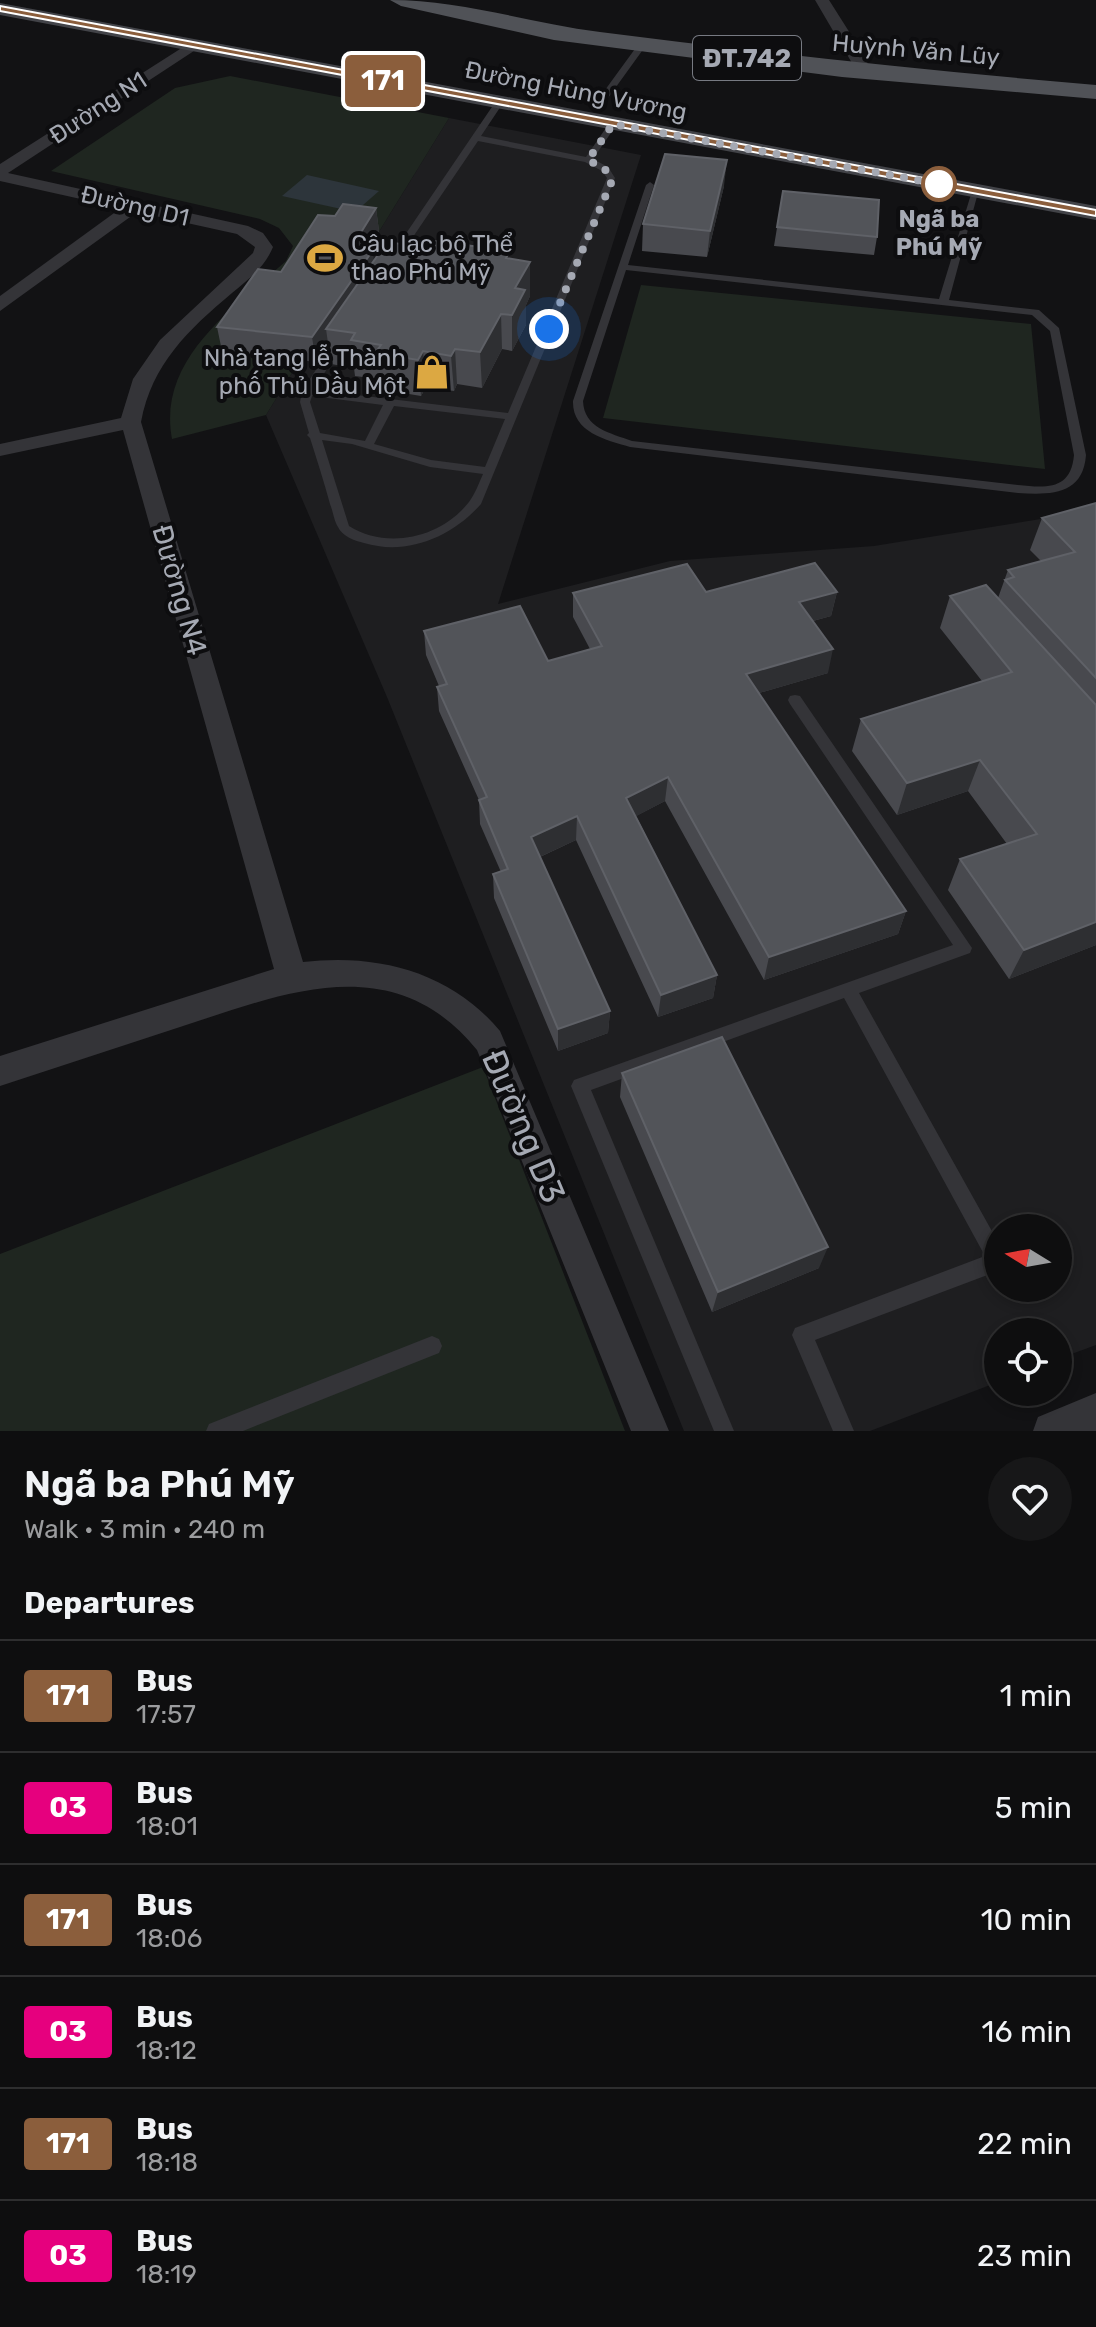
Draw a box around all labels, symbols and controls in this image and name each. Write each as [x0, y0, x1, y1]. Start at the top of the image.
street label: Huỳnh Văn Lũy [831, 29, 1001, 71]
road number: ĐT.742 [693, 36, 801, 80]
line badge: 171 [337, 55, 429, 107]
street label: Đường Hùng Vương [463, 56, 689, 126]
text: 171 [361, 64, 405, 97]
street label: Đường N1 [44, 66, 152, 150]
marker: Ngã ba Phú Mỹ [922, 167, 956, 201]
street label: Đường D1 [78, 180, 192, 232]
place label: Ngã ba Phú Mỹ [896, 205, 982, 261]
place label: Câu lạc bộ Thể thao Phú Mỹ [351, 230, 513, 286]
sports icon: Câu lạc bộ Thể thao Phú Mỹ [306, 239, 344, 277]
your location [529, 309, 569, 349]
place label: Nhà tang lễ Thành phố Thủ Dầu Một [204, 344, 406, 400]
shop icon: Nhà tang lễ Thành phố Thủ Dầu Một [413, 353, 451, 391]
street label: Đường N4 [145, 521, 214, 659]
street label: Đường D3 [473, 1044, 574, 1209]
north arrow [984, 1214, 1072, 1302]
map controls [984, 1214, 1072, 1406]
button: locate [984, 1318, 1072, 1406]
button: heart [988, 1457, 1072, 1541]
text: Ngã ba Phú Mỹ [24, 1461, 295, 1507]
text: Walk · 3 min · 240 m [24, 1514, 265, 1545]
text: Departures [24, 1585, 195, 1621]
text: Bus [136, 1663, 193, 1699]
text: 1 min [1000, 1678, 1072, 1714]
text: 171 [46, 1679, 90, 1712]
text: 17:57 [136, 1699, 196, 1730]
text: Bus [136, 1775, 193, 1811]
text: 5 min [995, 1790, 1072, 1826]
text: 03 [49, 1791, 87, 1824]
text: 18:01 [136, 1811, 198, 1842]
text: Bus [136, 1887, 193, 1923]
text: 10 min [981, 1902, 1072, 1938]
text: 171 [46, 1903, 90, 1936]
text: 18:06 [136, 1923, 203, 1954]
text: Bus [136, 1999, 193, 2035]
text: 16 min [982, 2014, 1072, 2050]
text: 03 [49, 2015, 87, 2048]
text: 18:12 [136, 2035, 197, 2066]
text: Bus [136, 2111, 193, 2147]
text: 22 min [977, 2126, 1072, 2162]
text: 171 [46, 2127, 90, 2160]
text: 18:18 [136, 2147, 198, 2178]
text: Bus [136, 2223, 193, 2259]
text: 23 min [977, 2238, 1072, 2274]
text: 03 [49, 2239, 87, 2272]
text: 18:19 [136, 2259, 197, 2290]

